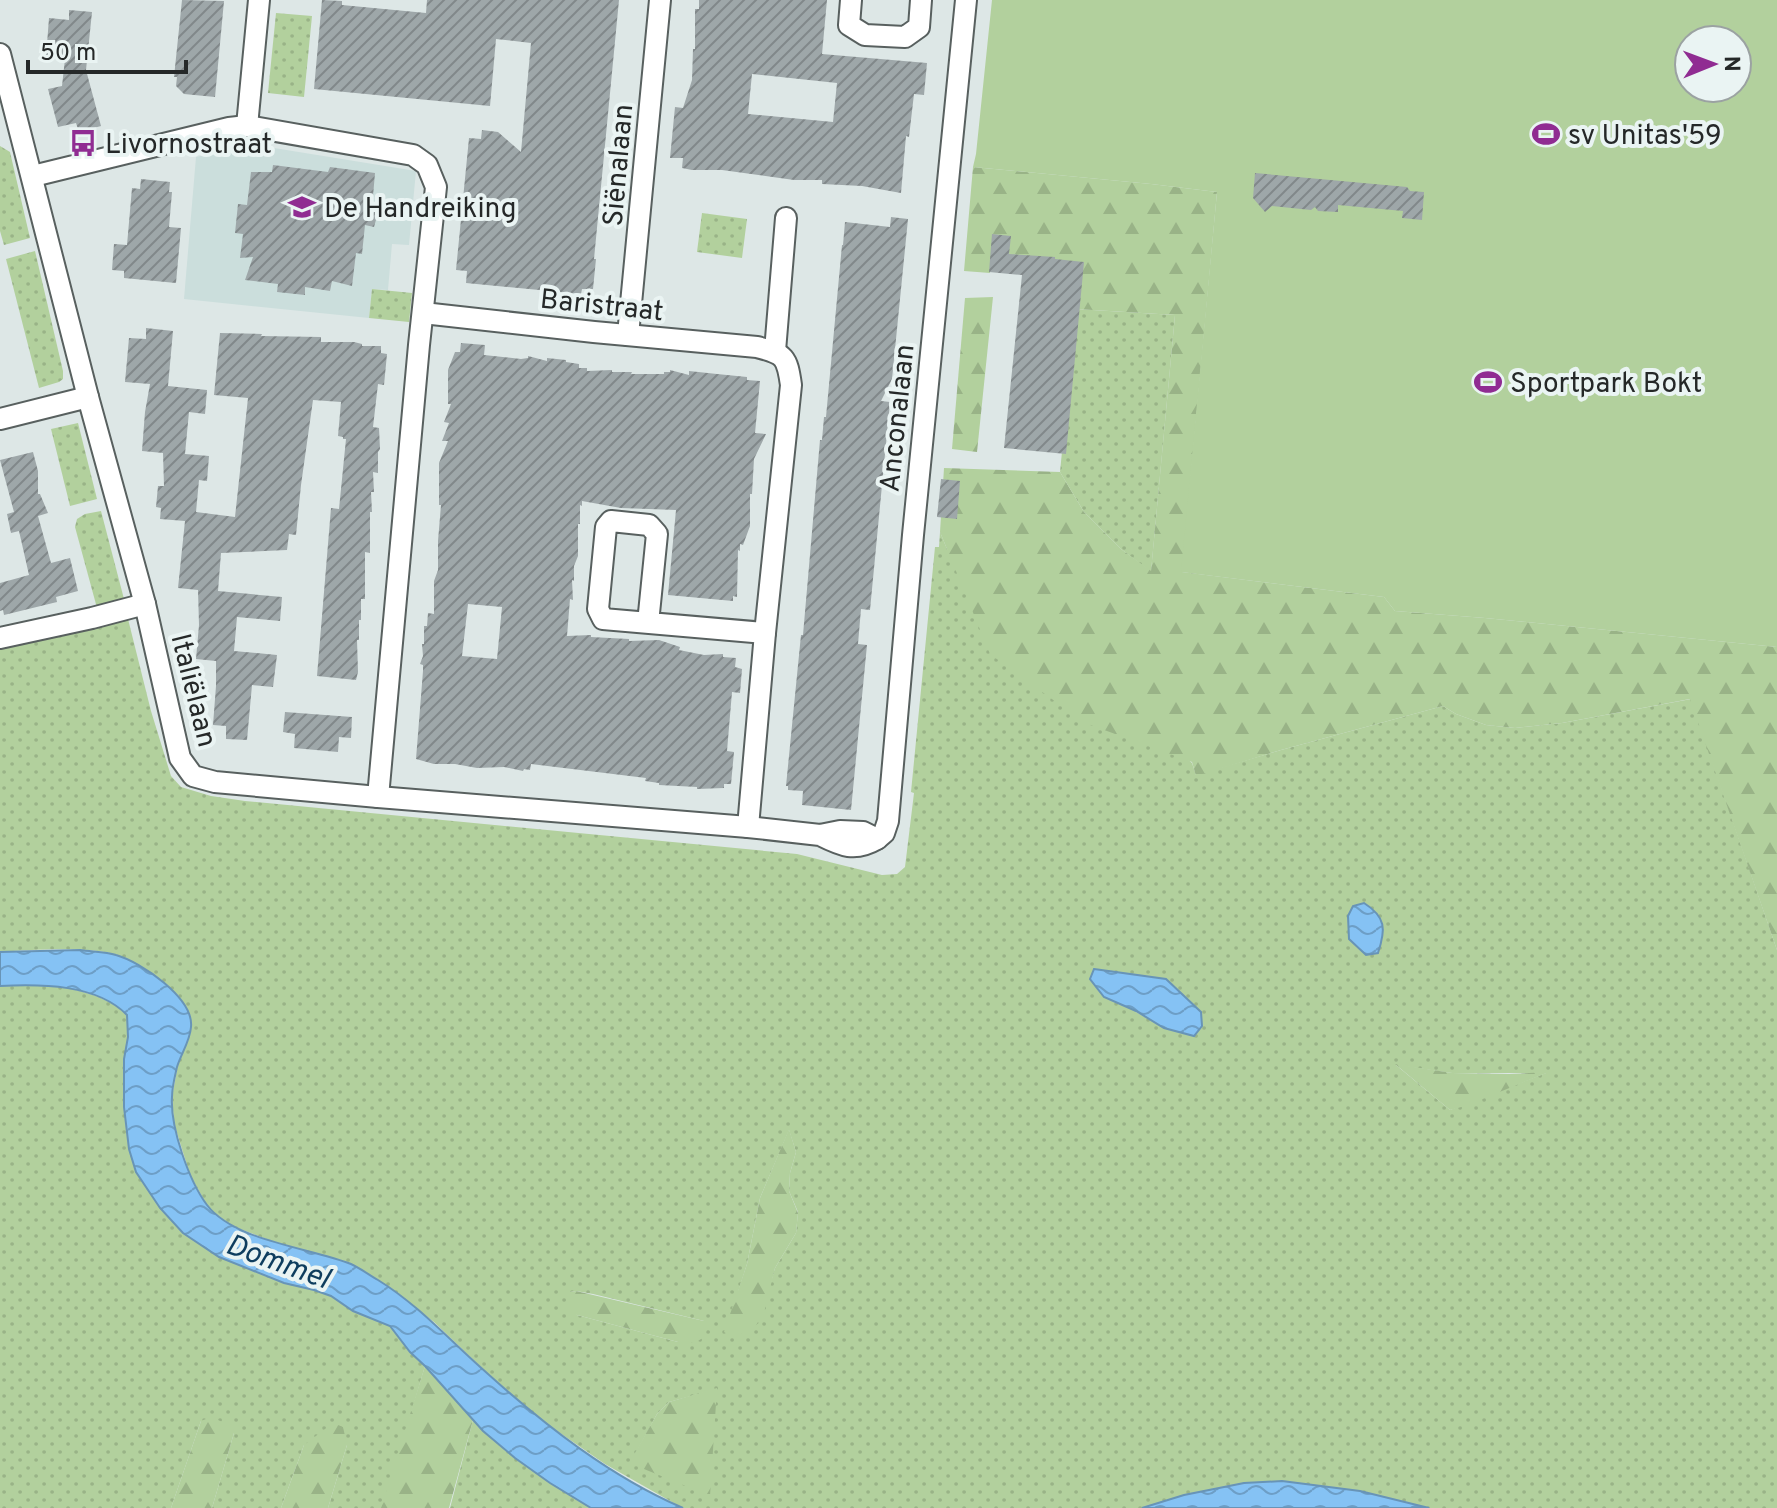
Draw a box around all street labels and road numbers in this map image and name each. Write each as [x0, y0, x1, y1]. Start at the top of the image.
street label: Siënalaan [597, 103, 643, 228]
street label: Baristraat [538, 283, 665, 331]
street label: Anconalaan [873, 343, 925, 494]
street label: Italiëlaan [161, 630, 224, 751]

